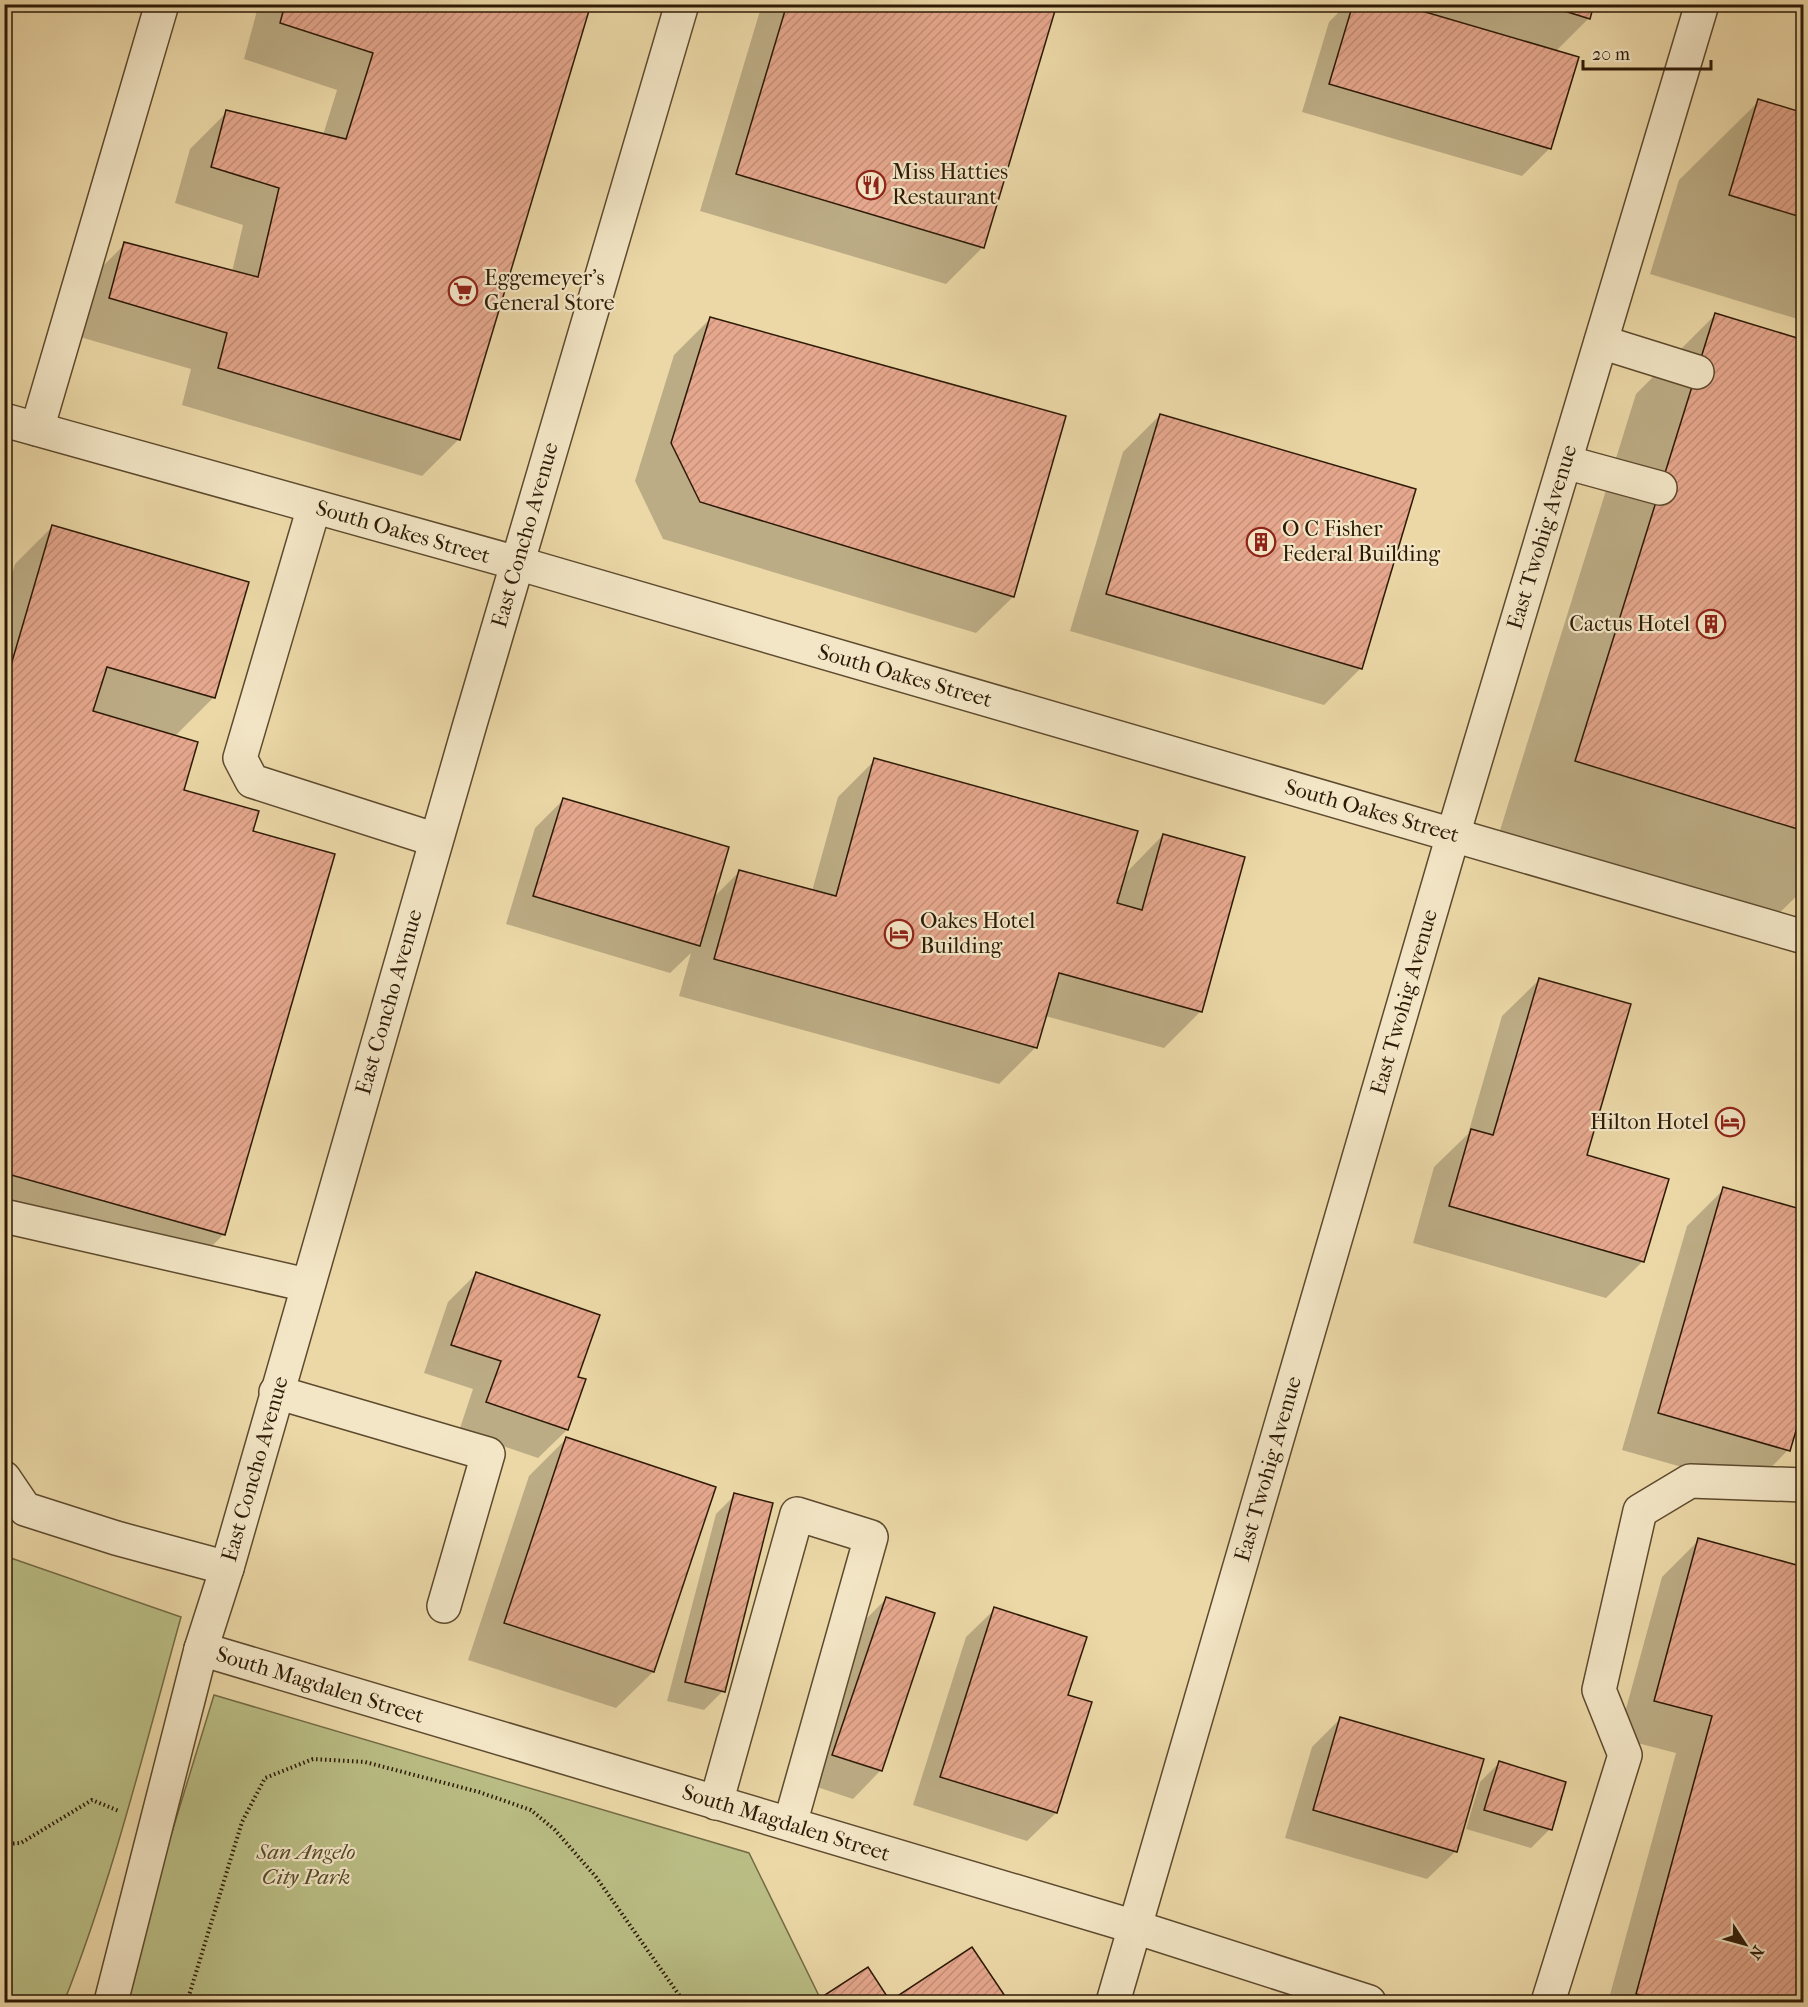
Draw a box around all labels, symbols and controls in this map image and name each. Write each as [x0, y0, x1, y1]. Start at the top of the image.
scale bar [1583, 33, 1710, 71]
text: 20 m [1592, 44, 1630, 65]
place label: Miss Hatties Restaurant [892, 159, 1008, 210]
restaurant icon: Miss Hatties Restaurant [855, 169, 887, 201]
place label: Eggemeyer's General Store [484, 265, 615, 316]
supermarket icon: Eggemeyer's General Store [447, 275, 479, 307]
street label: East Concho Avenue [486, 439, 564, 631]
street label: East Twohig Avenue [1502, 441, 1583, 633]
street label: South Oakes Street [313, 495, 493, 569]
place label: O C Fisher Federal Building [1282, 516, 1440, 567]
building icon: O C Fisher Federal Building [1245, 526, 1277, 558]
building icon: Cactus Hotel [1695, 608, 1727, 640]
place label: Cactus Hotel [1569, 611, 1690, 637]
street label: South Oakes Street [815, 639, 995, 713]
street label: South Oakes Street [1282, 774, 1462, 848]
street label: East Concho Avenue [350, 906, 428, 1098]
street label: East Twohig Avenue [1365, 906, 1443, 1098]
place label: Oakes Hotel Building [920, 908, 1035, 959]
hotel icon: Oakes Hotel Building [883, 918, 915, 950]
hotel icon: Hilton Hotel [1714, 1106, 1746, 1138]
place label: Hilton Hotel [1590, 1109, 1709, 1135]
street label: East Concho Avenue [216, 1373, 294, 1565]
street label: East Twohig Avenue [1229, 1373, 1307, 1565]
street label: South Magdalen Street [213, 1641, 427, 1729]
street label: South Magdalen Street [679, 1779, 893, 1867]
park label: San Angelo City Park [256, 1839, 355, 1890]
north arrow [1715, 1914, 1775, 1974]
text: N [1745, 1942, 1768, 1964]

